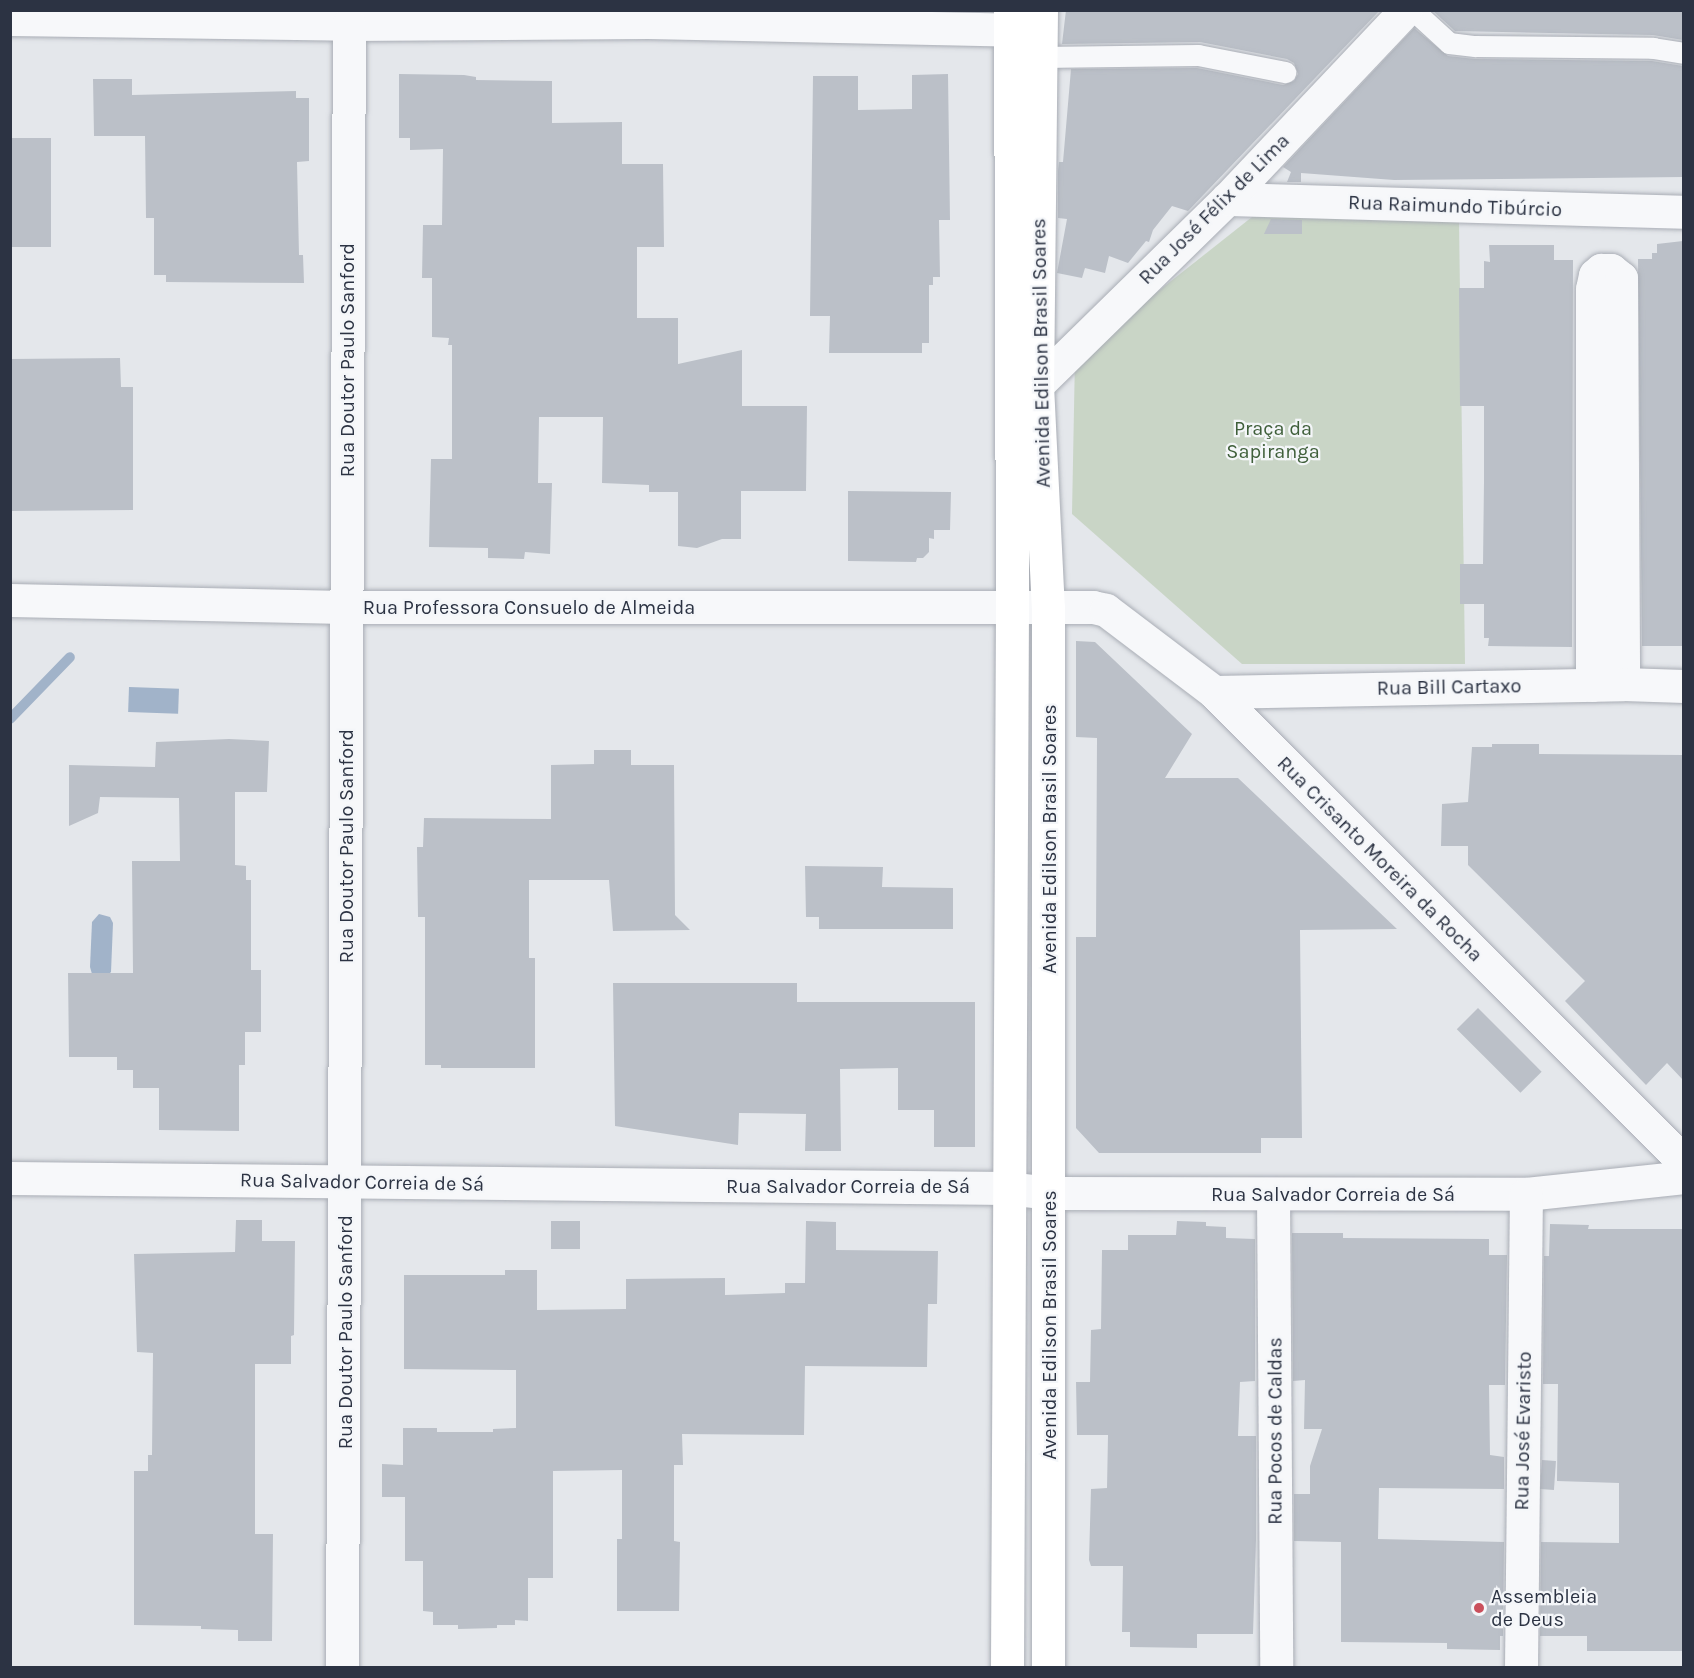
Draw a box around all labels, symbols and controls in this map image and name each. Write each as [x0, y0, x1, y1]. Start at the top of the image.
street label: Rua José Félix de Lima [1134, 129, 1294, 289]
street label: Rua Raimundo Tibúrcio [1348, 190, 1562, 222]
street label: Avenida Edilson Brasil Soares [1027, 218, 1055, 488]
street label: Rua Doutor Paulo Sanford [335, 243, 359, 477]
park label: Praça da Sapiranga [1226, 416, 1320, 463]
street label: Rua Professora Consuelo de Almeida [363, 595, 695, 619]
street label: Rua Bill Cartaxo [1376, 674, 1522, 700]
street label: Avenida Edilson Brasil Soares [1037, 704, 1061, 974]
street label: Rua Doutor Paulo Sanford [334, 729, 358, 963]
street label: Rua Crisanto Moreira da Rocha [1272, 751, 1488, 967]
street label: Rua Salvador Correia de Sá [240, 1168, 484, 1196]
street label: Rua Salvador Correia de Sá [726, 1174, 970, 1198]
street label: Rua Salvador Correia de Sá [1211, 1182, 1455, 1206]
street label: Avenida Edilson Brasil Soares [1037, 1190, 1061, 1460]
street label: Rua Doutor Paulo Sanford [333, 1215, 357, 1449]
street label: Rua Pocos de Caldas [1263, 1337, 1287, 1525]
street label: Rua José Evaristo [1510, 1351, 1536, 1511]
place label: Assembleia de Deus [1491, 1584, 1597, 1631]
marker: Assembleia de Deus [1472, 1601, 1486, 1615]

